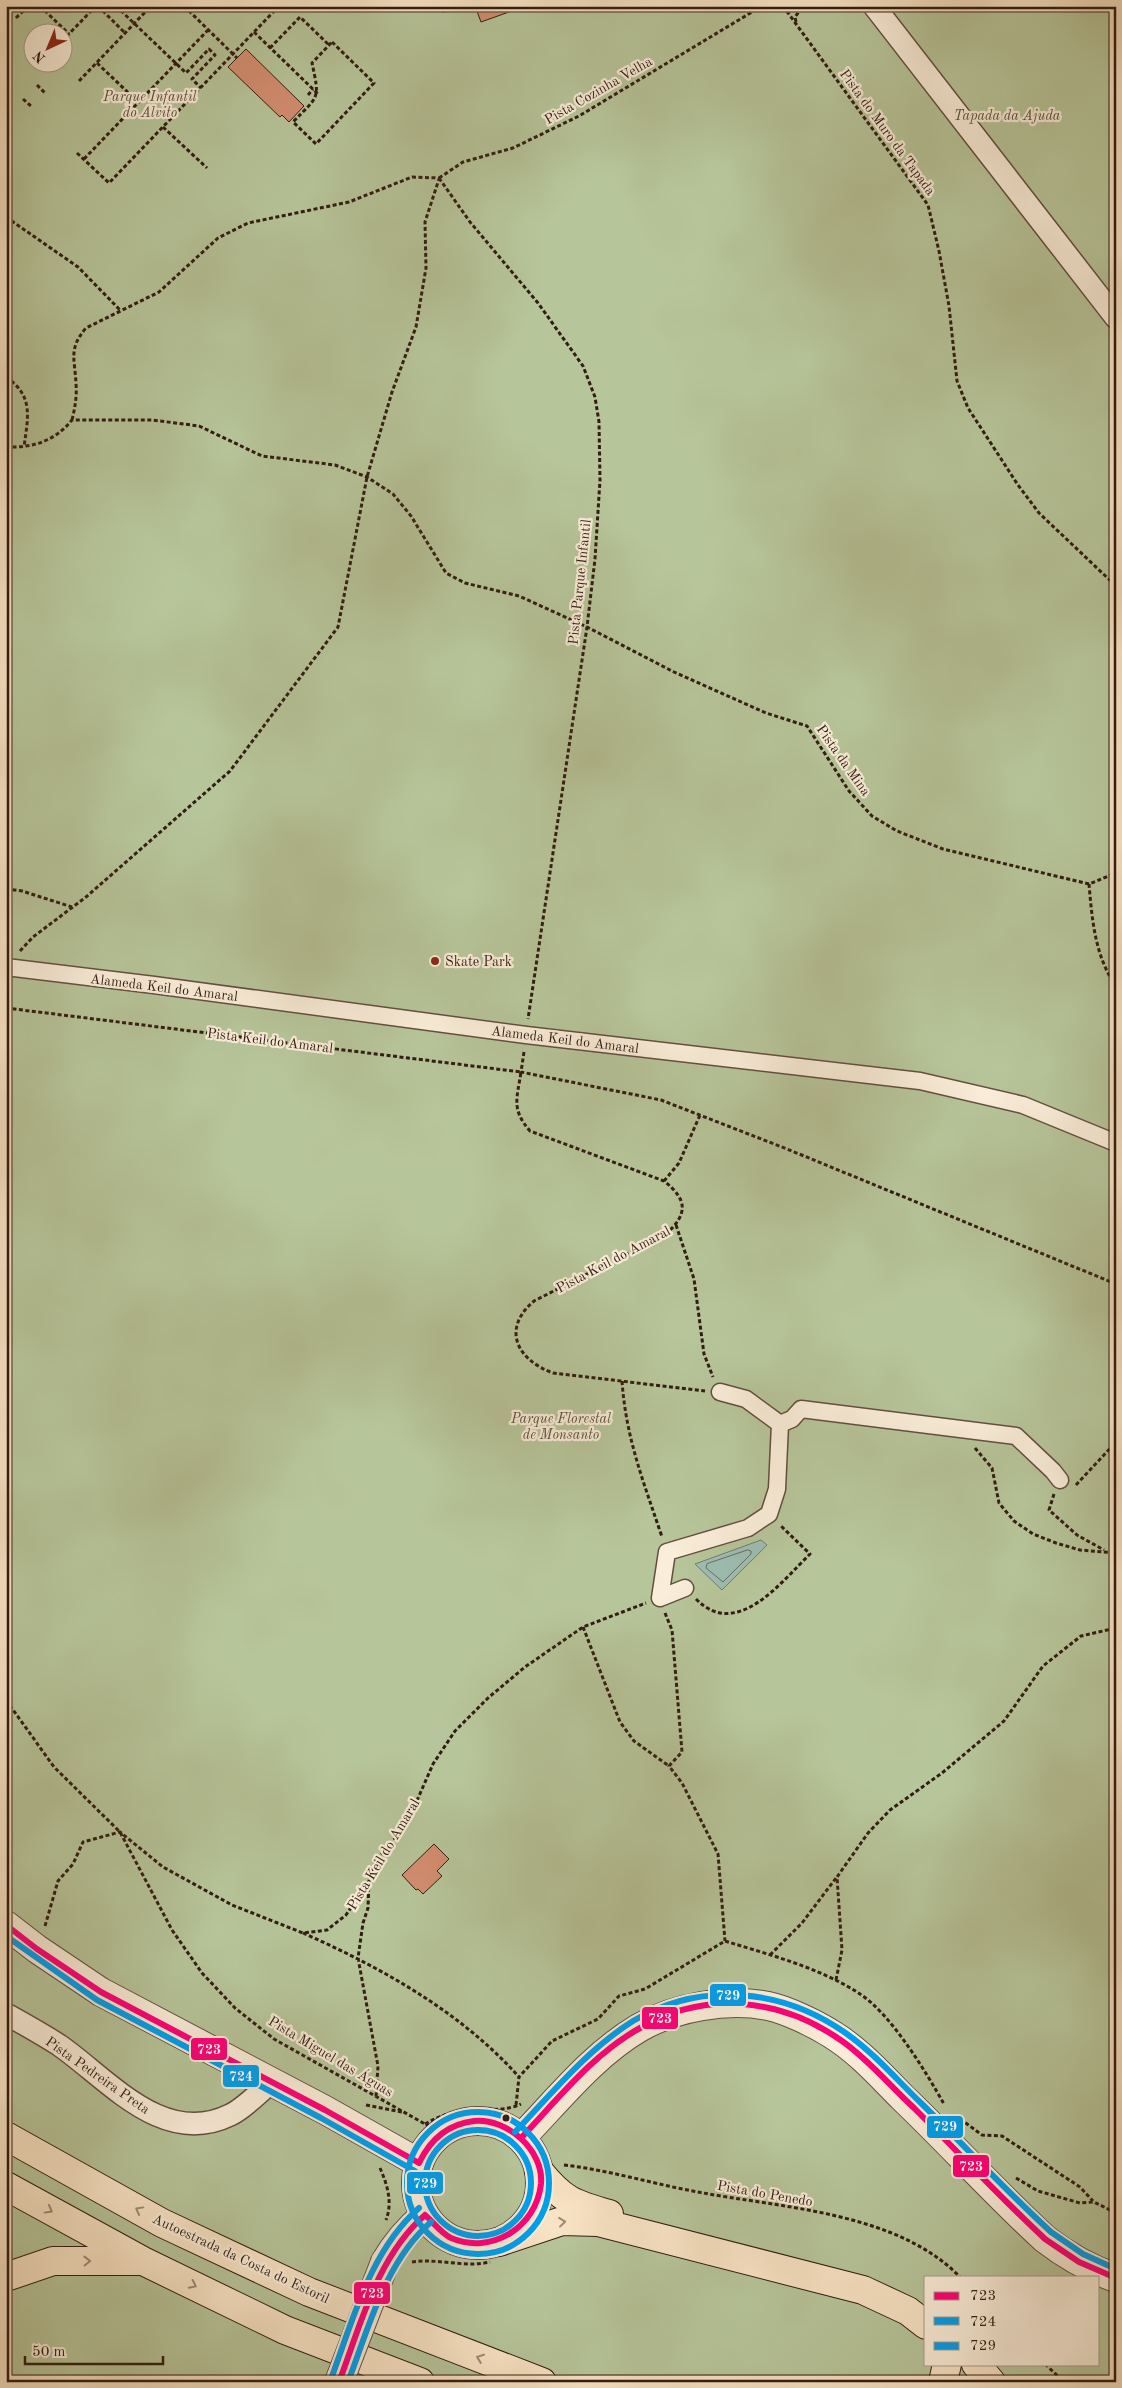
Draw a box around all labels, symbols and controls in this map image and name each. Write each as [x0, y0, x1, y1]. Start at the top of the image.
north arrow [22, 22, 72, 72]
text: N [31, 48, 48, 65]
street label: Pista Cozinha Velha [542, 54, 655, 127]
street label: Pista do Muro da Tapada [837, 67, 938, 198]
park label: Parque Infantil do Alvito [102, 90, 197, 120]
park label: Tapada da Ajuda [954, 109, 1061, 124]
street label: Pista Parque Infantil [566, 518, 594, 646]
street label: Pista da Mina [814, 722, 873, 799]
marker: Skate Park [429, 955, 441, 967]
place label: Skate Park [445, 955, 512, 969]
street label: Alameda Keil do Amaral [89, 972, 239, 1004]
street label: Alameda Keil do Amaral [490, 1024, 640, 1056]
street label: Pista Keil do Amaral [206, 1026, 334, 1056]
street label: Pista Keil do Amaral [554, 1224, 673, 1296]
park label: Parque Florestal de Monsanto [510, 1412, 611, 1442]
street label: Pista Keil do Amaral [345, 1796, 423, 1913]
line badge: 729 [709, 1983, 747, 2007]
text: 729 [716, 1989, 740, 2003]
line badge: 723 [641, 2006, 679, 2030]
street label: Pista Miguel das Águas [266, 2012, 397, 2100]
text: 723 [648, 2012, 672, 2026]
street label: Pista Pedreira Preta [43, 2035, 152, 2117]
line badge: 723 [190, 2037, 228, 2061]
text: 723 [197, 2043, 221, 2057]
line badge: 724 [222, 2064, 260, 2088]
text: 724 [229, 2070, 253, 2084]
unlabelled marker [501, 2113, 511, 2123]
line badge: 729 [926, 2115, 964, 2139]
text: 729 [933, 2120, 957, 2134]
line badge: 723 [952, 2154, 990, 2178]
text: 723 [959, 2160, 983, 2174]
line badge: 729 [406, 2171, 444, 2195]
text: 729 [413, 2177, 437, 2191]
street label: Pista do Penedo [716, 2179, 814, 2209]
one-way arrow [44, 2203, 53, 2213]
one-way arrow [135, 2206, 144, 2216]
street label: Autoestrada da Costa do Estoril [150, 2212, 331, 2306]
one-way arrow [558, 2217, 566, 2228]
one-way arrow [84, 2255, 92, 2266]
legend [924, 2276, 1100, 2366]
one-way arrow [187, 2279, 196, 2289]
line badge: 723 [353, 2281, 391, 2305]
text: 723 [360, 2287, 384, 2301]
text: 723 [970, 2289, 996, 2304]
text: 724 [970, 2315, 996, 2330]
scale bar [25, 2333, 162, 2365]
text: 729 [970, 2339, 996, 2354]
text: 50 m [32, 2345, 66, 2360]
one-way arrow [477, 2354, 485, 2364]

